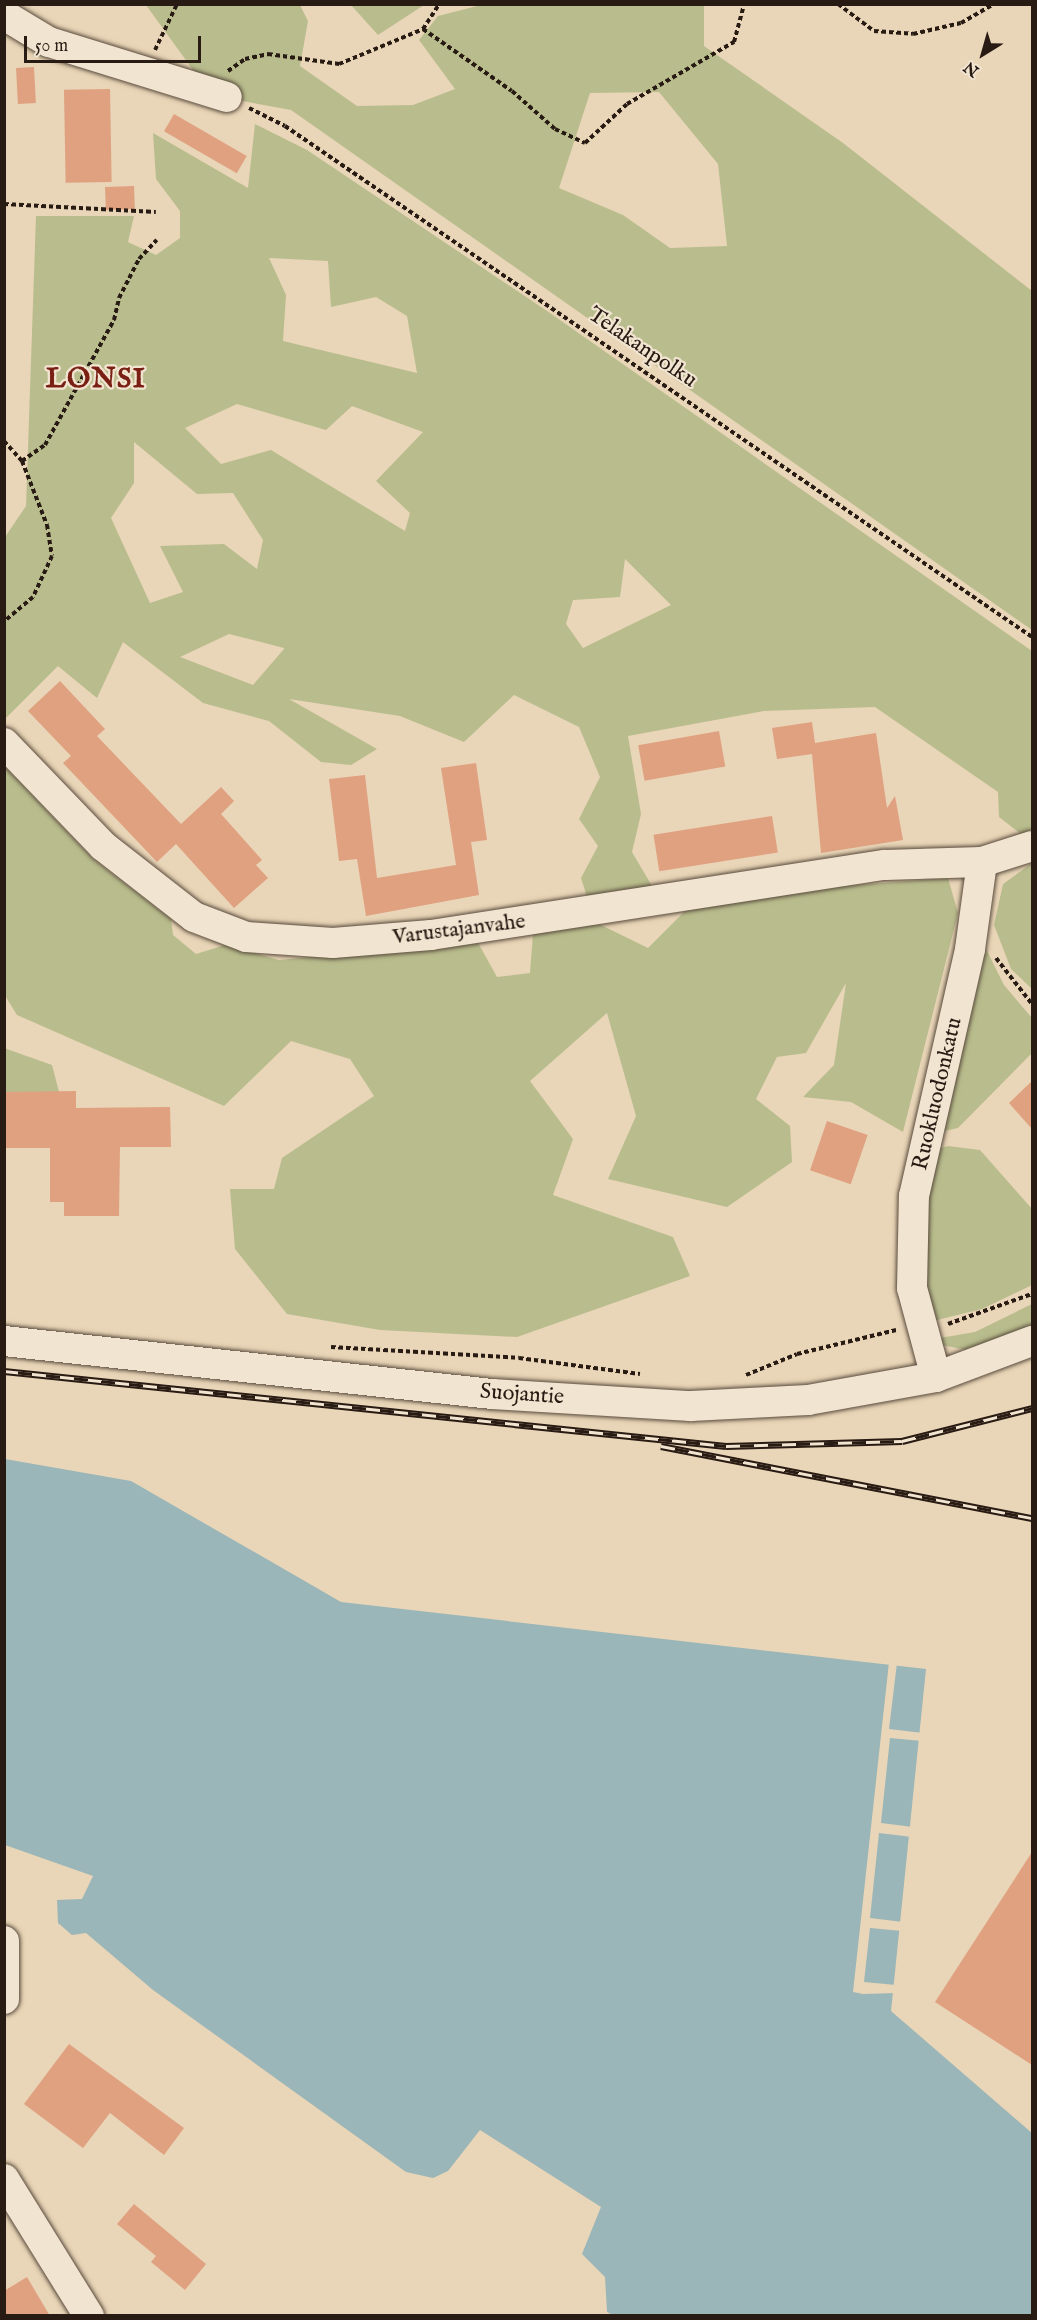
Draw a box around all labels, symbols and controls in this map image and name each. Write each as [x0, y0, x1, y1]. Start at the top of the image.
scale bar [27, 24, 204, 62]
north arrow [953, 24, 1013, 84]
text: 50 m [35, 35, 68, 58]
text: N [961, 56, 984, 81]
street label: Telakanpolku [583, 302, 701, 394]
district label: LONSI [46, 363, 146, 397]
street label: Varustajanvahe [391, 909, 527, 951]
street label: Ruokluodonkatu [908, 1015, 968, 1173]
street label: Suojantie [479, 1379, 565, 1411]

